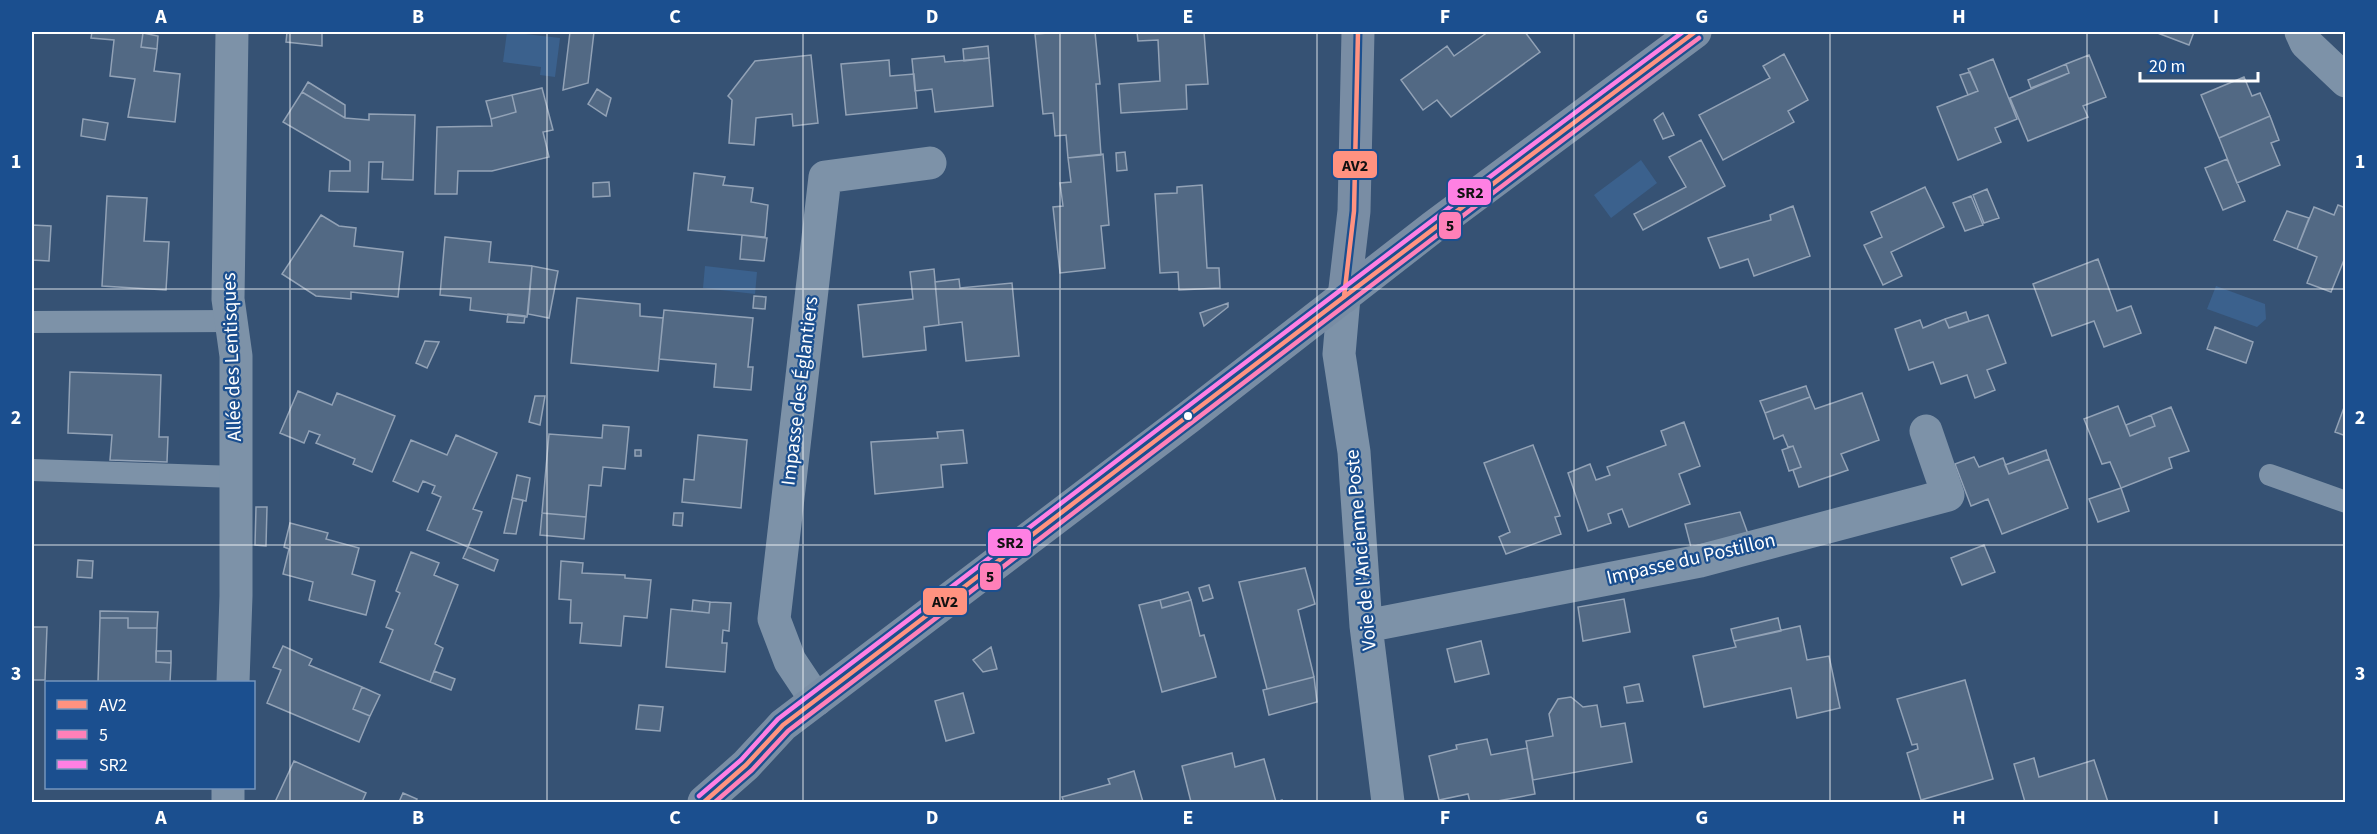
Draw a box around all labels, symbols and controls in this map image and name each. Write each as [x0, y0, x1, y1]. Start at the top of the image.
text: A [154, 3, 167, 31]
text: B [412, 3, 424, 31]
text: C [669, 3, 681, 31]
text: D [926, 3, 938, 31]
text: E [1183, 3, 1193, 31]
text: F [1440, 3, 1450, 31]
text: G [1696, 3, 1708, 31]
text: H [1952, 3, 1966, 31]
text: I [2213, 3, 2219, 31]
scale bar [2140, 45, 2258, 83]
text: 20 m [2149, 54, 2185, 79]
text: 1 [11, 148, 21, 176]
text: 1 [2355, 148, 2365, 176]
line badge: AV2 [1332, 150, 1378, 179]
text: AV2 [1341, 155, 1368, 177]
line badge: SR2 [1447, 178, 1492, 206]
text: SR2 [1456, 182, 1484, 204]
line badge: 5 [1438, 211, 1462, 240]
text: 5 [1446, 215, 1454, 237]
street label: Allée des Lentisques [215, 272, 249, 442]
street label: Impasse des Églantiers [775, 295, 825, 487]
text: 2 [11, 404, 21, 432]
text: 2 [2355, 404, 2365, 432]
unlabelled marker [1182, 410, 1194, 422]
street label: Voie de l'Ancienne Poste [1338, 448, 1384, 651]
street label: Impasse du Postillon [1604, 526, 1778, 592]
line badge: SR2 [987, 528, 1032, 557]
text: SR2 [996, 532, 1024, 554]
line badge: 5 [979, 562, 1002, 591]
text: 5 [986, 566, 994, 588]
line badge: AV2 [922, 587, 968, 616]
text: AV2 [931, 591, 958, 613]
text: 3 [11, 660, 21, 688]
text: 3 [2355, 660, 2365, 688]
legend [45, 681, 255, 789]
text: AV2 [99, 693, 127, 718]
text: 5 [99, 723, 108, 748]
text: SR2 [99, 753, 128, 778]
text: A [154, 804, 167, 832]
text: B [412, 804, 424, 832]
text: C [669, 804, 681, 832]
text: D [926, 804, 938, 832]
text: E [1183, 804, 1193, 832]
text: F [1440, 804, 1450, 832]
text: G [1696, 804, 1708, 832]
text: H [1952, 804, 1966, 832]
text: I [2213, 804, 2219, 832]

